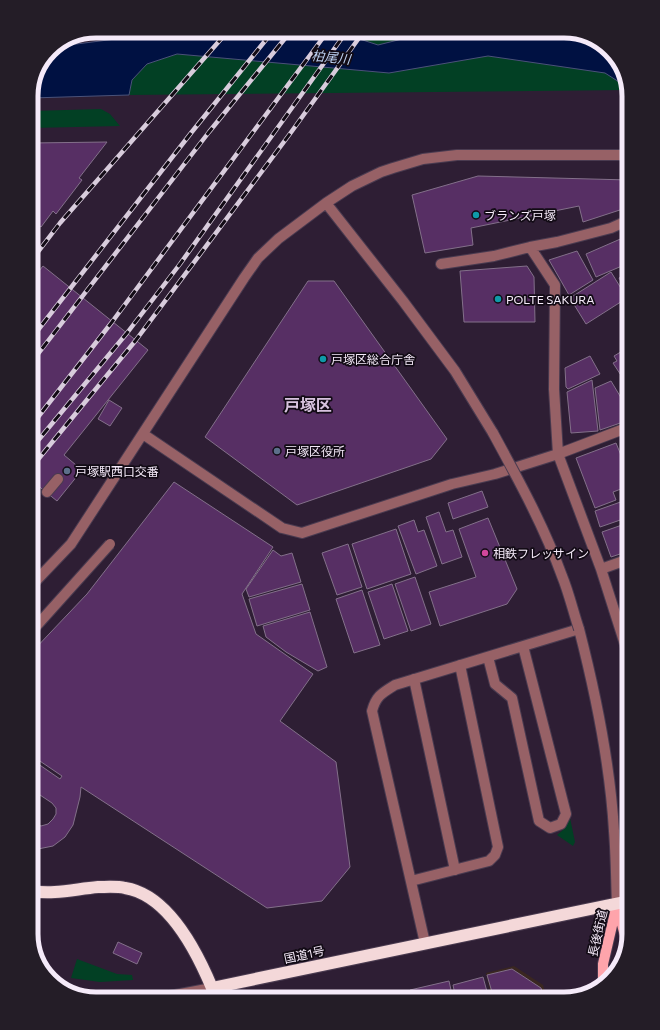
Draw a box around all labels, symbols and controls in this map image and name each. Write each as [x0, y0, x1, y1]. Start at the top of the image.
water label: 柏尾川 [311, 47, 353, 67]
place label: ブランズ戸塚 [484, 208, 556, 222]
marker: ブランズ戸塚 [471, 210, 481, 220]
place label: POLTE SAKURA [506, 292, 595, 306]
marker: POLTE SAKURA [493, 294, 503, 304]
place label: 戸塚区総合庁舎 [331, 352, 415, 366]
marker: 戸塚区総合庁舎 [318, 354, 328, 364]
district label: 戸塚区 [284, 395, 332, 414]
place label: 戸塚区役所 [285, 444, 345, 458]
marker: 戸塚区役所 [272, 446, 282, 456]
place label: 戸塚駅西口交番 [75, 464, 159, 478]
marker: 戸塚駅西口交番 [62, 466, 72, 476]
place label: 相鉄フレッサイン [493, 546, 589, 560]
marker: 相鉄フレッサイン [480, 548, 490, 558]
street label: 長後街道 [585, 908, 609, 958]
street label: 国道1号 [282, 943, 326, 965]

